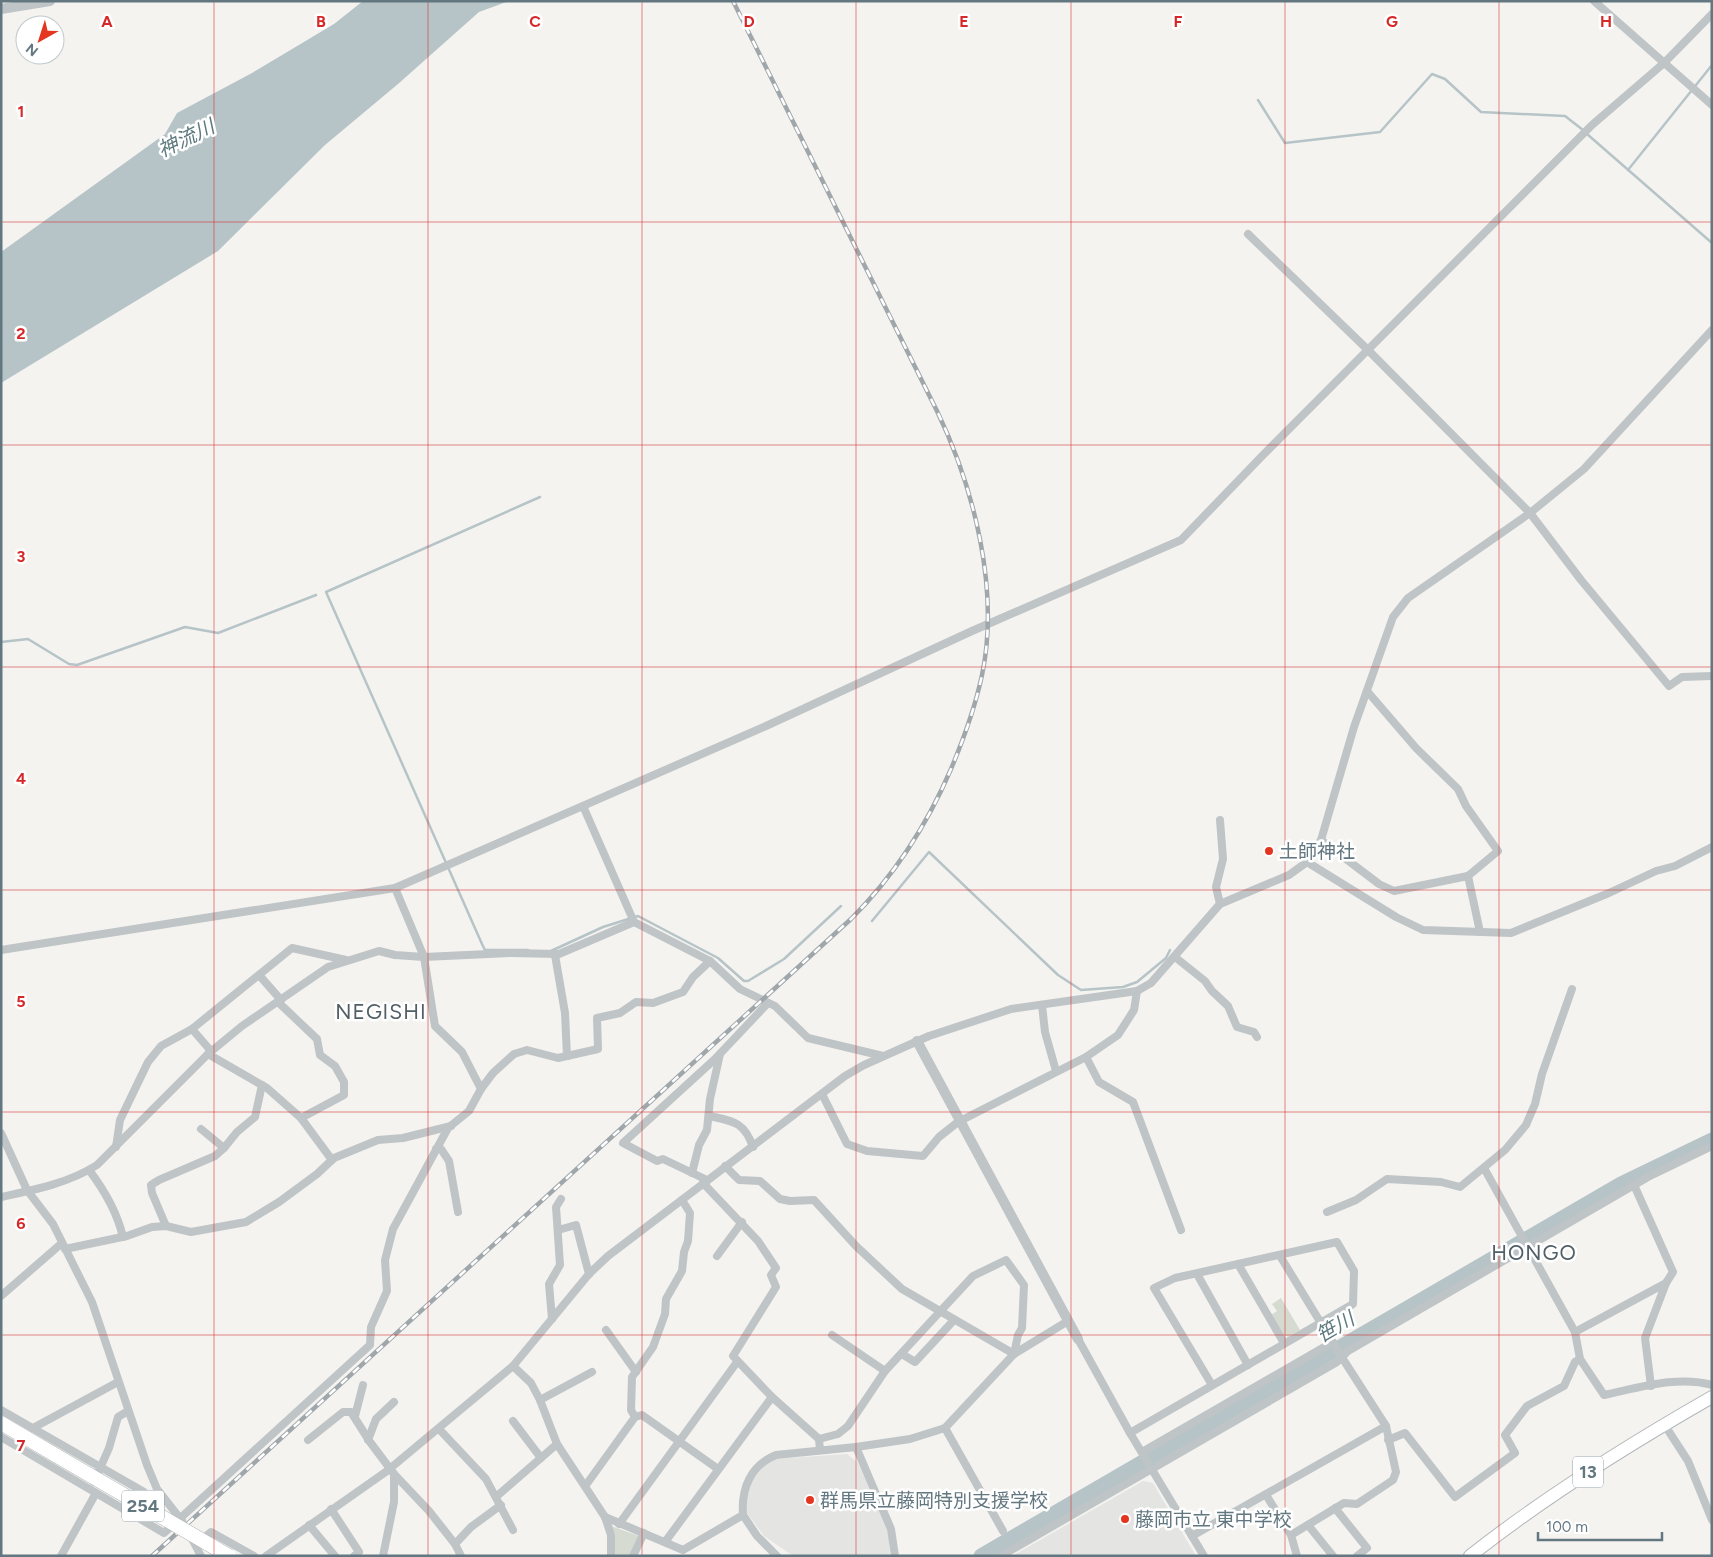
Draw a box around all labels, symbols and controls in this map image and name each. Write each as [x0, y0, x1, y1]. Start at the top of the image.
text: A [101, 12, 113, 31]
text: B [316, 12, 326, 31]
text: C [529, 12, 541, 31]
text: D [743, 12, 755, 31]
text: E [959, 12, 969, 31]
text: F [1174, 12, 1183, 31]
text: G [1386, 12, 1398, 31]
text: H [1600, 12, 1612, 31]
north arrow [15, 15, 65, 65]
text: N [23, 40, 42, 60]
text: 1 [18, 102, 24, 121]
water label: 神流川 [154, 113, 220, 162]
text: 2 [16, 324, 26, 343]
text: 3 [17, 547, 26, 566]
text: 4 [16, 769, 26, 788]
place label: 土師神社 [1279, 840, 1355, 863]
marker: 土師神社 [1263, 845, 1275, 857]
text: 5 [16, 992, 26, 1011]
district label: NEGISHI [335, 999, 427, 1024]
text: 6 [16, 1214, 26, 1233]
district label: HONGO [1491, 1240, 1577, 1265]
water label: 笹川 [1312, 1306, 1360, 1347]
text: 7 [17, 1436, 26, 1455]
road number: 13 [1573, 1456, 1603, 1488]
place label: 群馬県立藤岡特別支援学校 [820, 1489, 1048, 1512]
road number: 254 [122, 1490, 164, 1522]
marker: 群馬県立藤岡特別支援学校 [804, 1494, 816, 1506]
place label: 藤岡市立 東中学校 [1135, 1508, 1292, 1531]
scale bar [1538, 1510, 1662, 1542]
marker: 藤岡市立 東中学校 [1119, 1513, 1131, 1525]
text: 100 m [1546, 1518, 1588, 1536]

